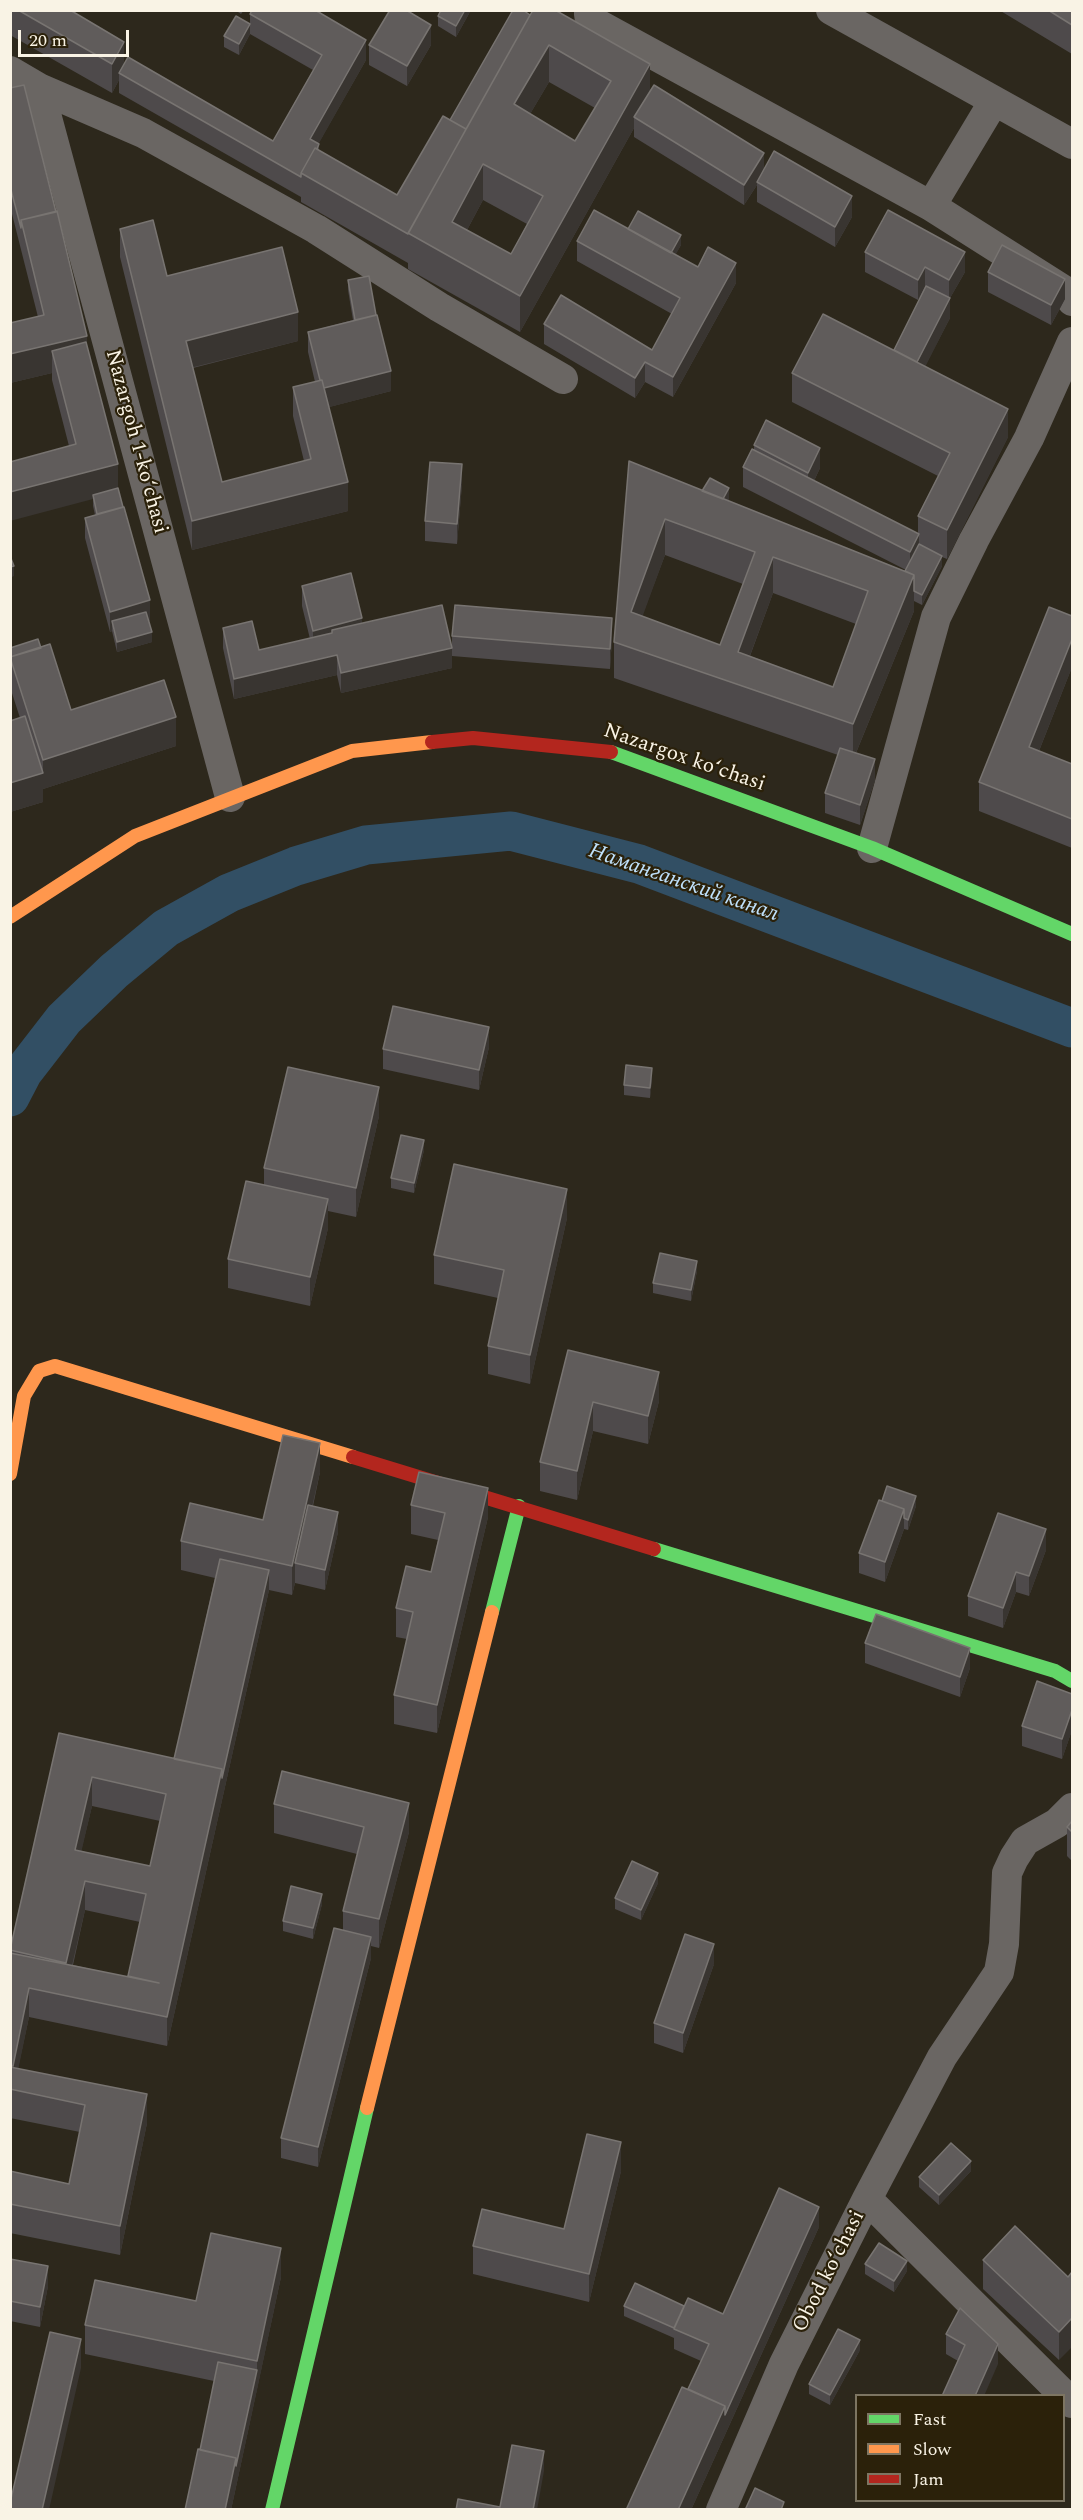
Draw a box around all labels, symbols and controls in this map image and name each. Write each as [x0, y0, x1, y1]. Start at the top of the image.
scale bar [21, 18, 132, 56]
text: 20 m [29, 27, 67, 54]
street label: Nazargoh 1-koʻchasi [98, 347, 172, 537]
street label: Nazargox koʻchasi [600, 720, 768, 798]
water label: Наманганский канал [585, 839, 781, 929]
street label: Obod koʻchasi [789, 2207, 871, 2337]
legend [855, 2394, 1065, 2502]
text: Fast [913, 2406, 946, 2433]
text: Slow [913, 2436, 951, 2463]
text: Jam [913, 2466, 944, 2493]

